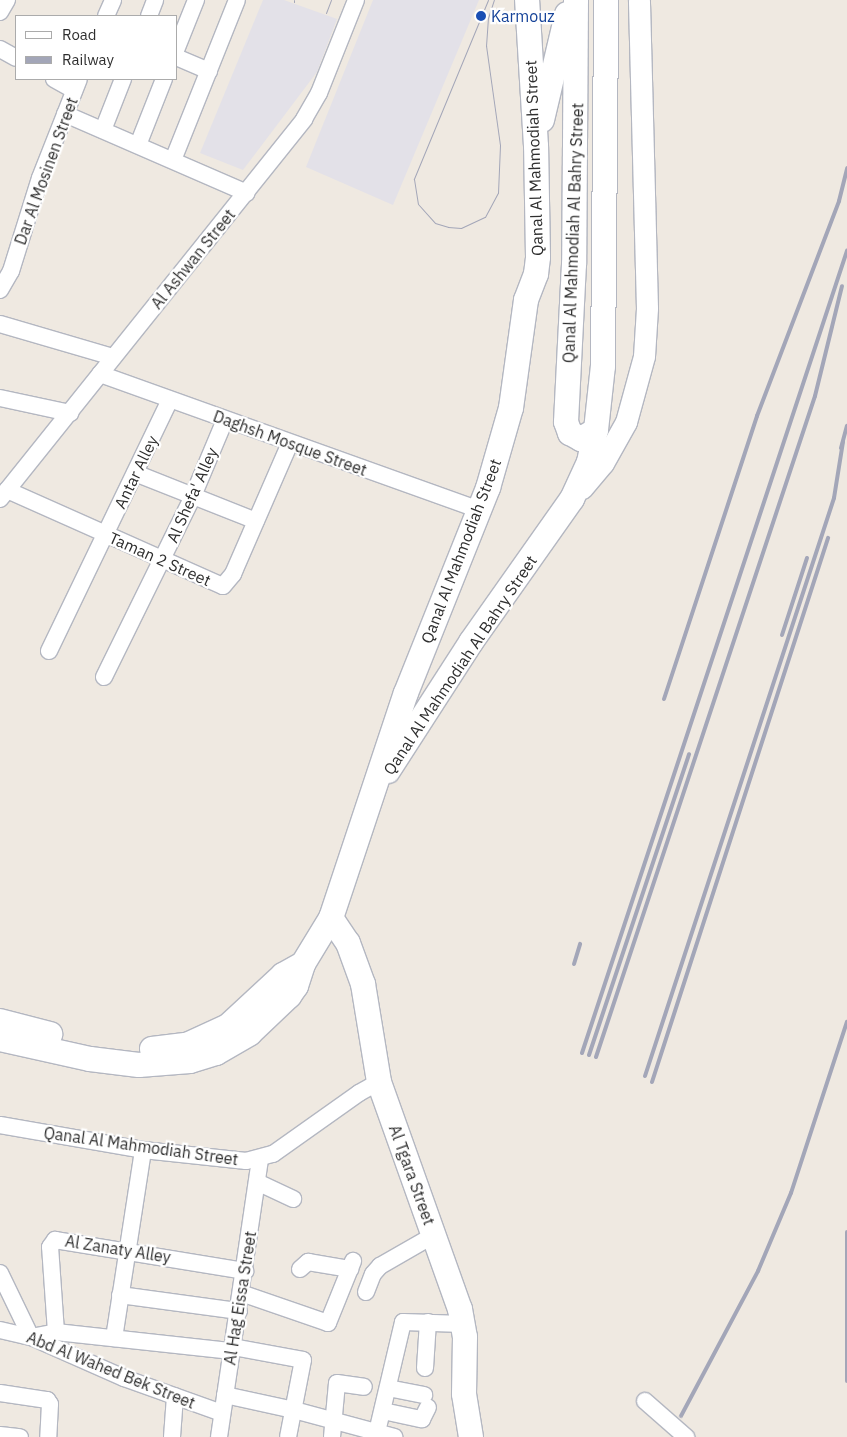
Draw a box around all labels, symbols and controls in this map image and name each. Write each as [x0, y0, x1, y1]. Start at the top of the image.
place label: Karmouz [491, 6, 555, 26]
marker: Karmouz [475, 10, 487, 22]
legend [15, 15, 178, 80]
text: Road [62, 25, 97, 44]
text: Railway [62, 50, 114, 69]
street label: Qanal Al Mahmodiah Street [521, 60, 547, 256]
street label: Dar Al Mosinen Street [10, 95, 82, 247]
street label: Qanal Al Mahmodiah Al Bahry Street [559, 103, 587, 363]
street label: Al Ashwan Street [147, 205, 239, 313]
street label: Daghsh Mosque Street [211, 406, 369, 480]
street label: Antar Alley [110, 432, 162, 512]
street label: Al Shefa' Alley [162, 444, 222, 546]
street label: Qanal Al Mahmodiah Street [417, 456, 505, 646]
street label: Taman 2 Street [106, 528, 214, 590]
street label: Qanal Al Mahmodiah Al Bahry Street [379, 552, 541, 778]
street label: Al Tgara Street [385, 1122, 439, 1228]
street label: Qanal Al Mahmodiah Street [43, 1123, 239, 1169]
street label: Al Hag Eissa Street [220, 1230, 260, 1366]
street label: Al Zanaty Alley [64, 1231, 172, 1267]
street label: Abd Al Wahed Bek Street [24, 1327, 198, 1413]

